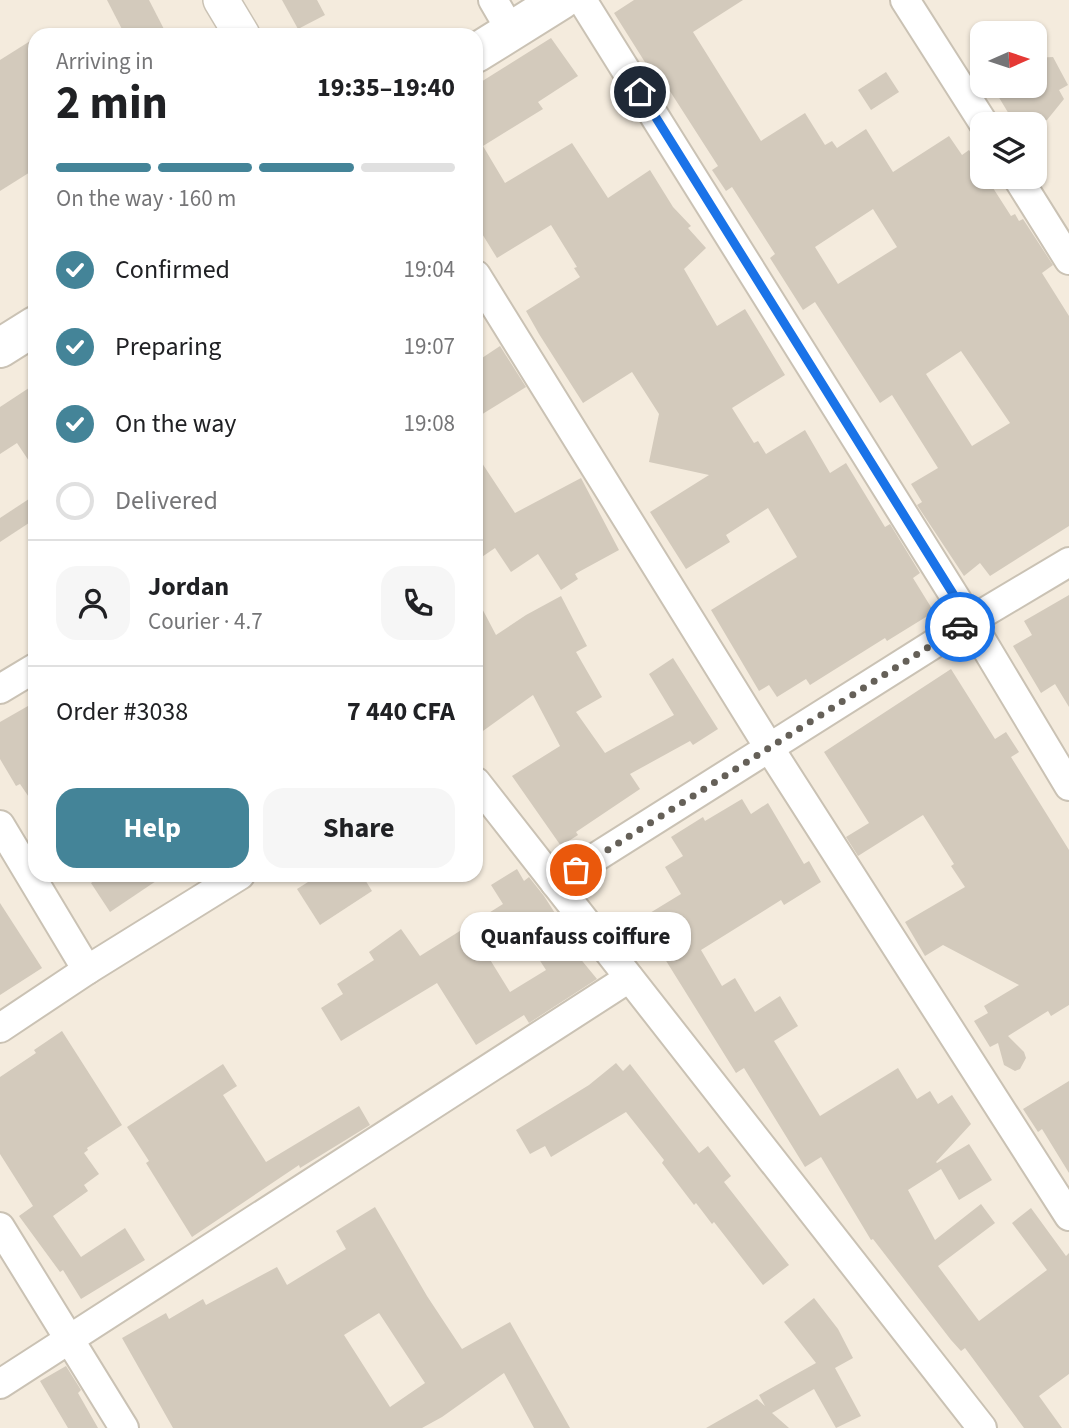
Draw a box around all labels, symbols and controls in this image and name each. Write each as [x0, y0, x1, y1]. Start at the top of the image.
north arrow [970, 21, 1046, 98]
map controls [970, 21, 1047, 189]
text: Arriving in [56, 45, 154, 78]
pin [610, 62, 670, 122]
text: 19:35–19:40 [317, 69, 455, 106]
text: 2 min [56, 71, 168, 136]
icon: home [621, 73, 659, 111]
button: layers [970, 112, 1047, 189]
text: On the way · 160 m [56, 182, 236, 215]
icon: check [56, 251, 94, 289]
text: Confirmed [115, 251, 230, 288]
text: 19:04 [404, 253, 455, 286]
icon: check [56, 328, 94, 366]
text: Preparing [115, 328, 221, 365]
text: 19:07 [404, 330, 455, 363]
icon: check [56, 405, 94, 443]
text: On the way [115, 405, 236, 442]
text: 19:08 [404, 407, 455, 440]
text: Delivered [115, 482, 218, 519]
button: person [56, 566, 130, 640]
button: phone [381, 566, 455, 640]
text: Jordan [148, 568, 229, 605]
courier [925, 592, 995, 662]
text: Courier · 4.7 [148, 605, 263, 638]
icon: car [941, 608, 979, 646]
text: Order #3038 [56, 693, 188, 730]
text: 7 440 CFA [347, 693, 455, 730]
button: Help [56, 788, 249, 868]
button: Share [263, 788, 455, 868]
pin [546, 840, 606, 900]
icon: bag [557, 851, 595, 889]
callout: Quanfauss coiffure [461, 912, 692, 961]
text: Quanfauss coiffure [481, 920, 670, 953]

